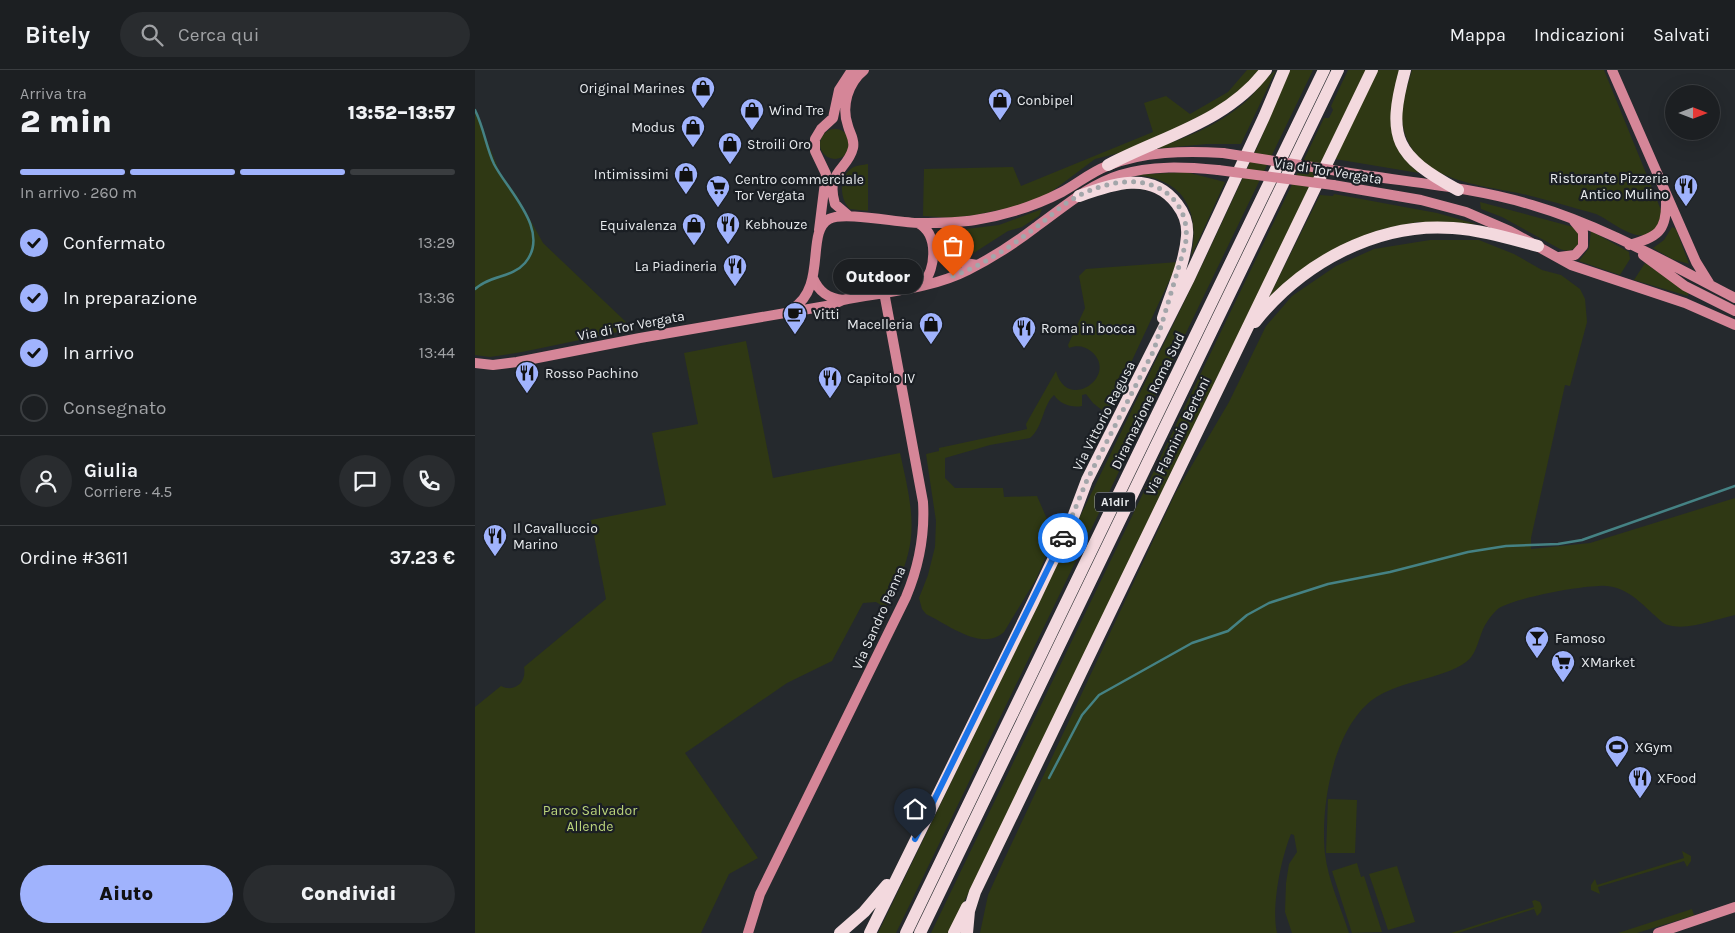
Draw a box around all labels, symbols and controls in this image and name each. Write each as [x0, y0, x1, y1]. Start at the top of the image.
search box [120, 12, 470, 57]
text: Bitely [25, 21, 90, 49]
icon: search [138, 21, 166, 49]
text: Cerca qui [178, 24, 259, 46]
text: Mappa [1450, 24, 1506, 46]
text: Indicazioni [1534, 24, 1625, 46]
text: Salvati [1653, 24, 1710, 46]
shop icon: Original Marines [690, 75, 716, 109]
place label: Original Marines [579, 80, 685, 97]
text: Arriva tra [20, 84, 87, 103]
north arrow [1665, 85, 1720, 140]
map controls [1665, 85, 1720, 140]
shop icon: Conbipel [987, 87, 1013, 121]
place label: Conbipel [1017, 92, 1073, 109]
shop icon: Wind Tre [739, 97, 765, 131]
text: 13:52–13:57 [348, 102, 455, 124]
place label: Wind Tre [769, 102, 824, 119]
text: 2 min [20, 103, 112, 140]
shop icon: Modus [680, 114, 706, 148]
place label: Modus [631, 119, 675, 136]
shop icon: Stroili Oro [717, 131, 743, 165]
place label: Stroili Oro [747, 136, 811, 153]
street label: Via di Tor Vergata [1273, 154, 1383, 188]
shop icon: Intimissimi [673, 161, 699, 195]
place label: Intimissimi [594, 166, 669, 183]
place label: Ristorante Pizzeria Antico Mulino [1550, 170, 1669, 203]
place label: Centro commerciale Tor Vergata [735, 171, 864, 204]
restaurant icon: Ristorante Pizzeria Antico Mulino [1673, 173, 1699, 207]
supermarket icon: Centro commerciale Tor Vergata [705, 174, 731, 208]
text: In arrivo · 260 m [20, 183, 137, 202]
restaurant icon: Kebhouze [715, 211, 741, 245]
shop icon: Equivalenza [681, 212, 707, 246]
place label: Kebhouze [745, 216, 807, 233]
place label: Equivalenza [600, 217, 677, 234]
pin [932, 225, 974, 276]
icon: check [20, 229, 48, 257]
text: Confermato [63, 232, 165, 254]
icon: bag [939, 232, 967, 260]
text: 13:29 [418, 233, 455, 252]
restaurant icon: La Piadineria [722, 253, 748, 287]
place label: La Piadineria [635, 258, 717, 275]
callout: Outdoor [833, 258, 923, 294]
text: Outdoor [846, 267, 910, 286]
icon: check [20, 284, 48, 312]
text: In preparazione [63, 287, 197, 309]
text: 13:36 [418, 288, 455, 307]
cafe icon: Vitti [782, 301, 808, 335]
place label: Vitti [813, 306, 840, 323]
street label: Via di Tor Vergata [576, 307, 686, 345]
shop icon: Macelleria [918, 311, 944, 345]
restaurant icon: Roma in bocca [1011, 315, 1037, 349]
place label: Macelleria [847, 316, 913, 333]
place label: Roma in bocca [1041, 320, 1135, 337]
street label: Diramazione Roma Sud [1107, 330, 1189, 472]
icon: check [20, 339, 48, 367]
text: In arrivo [63, 342, 134, 364]
text: 13:44 [419, 343, 455, 362]
street label: Via Vittorio Ragusa [1069, 358, 1139, 474]
restaurant icon: Rosso Pachino [514, 360, 540, 394]
place label: Rosso Pachino [545, 365, 638, 382]
restaurant icon: Capitolo IV [817, 365, 843, 399]
place label: Capitolo IV [847, 370, 915, 387]
street label: Via Flaminio Bertoni [1142, 374, 1214, 498]
text: Consegnato [63, 397, 166, 419]
button: person [20, 455, 72, 507]
button: chat [339, 455, 391, 507]
button: phone [403, 455, 455, 507]
text: Giulia [84, 460, 138, 482]
text: Corriere · 4.5 [84, 482, 172, 501]
road number: A1dir [1095, 492, 1135, 512]
courier [1038, 513, 1088, 563]
place label: Il Cavalluccio Marino [513, 520, 598, 553]
restaurant icon: Il Cavalluccio Marino [482, 523, 508, 557]
icon: car [1049, 524, 1077, 552]
text: Ordine #3611 [20, 547, 128, 569]
text: 37.23 € [389, 547, 455, 569]
street label: Via Sandro Penna [849, 564, 909, 672]
bar icon: Famoso [1524, 625, 1550, 659]
place label: Famoso [1555, 630, 1605, 647]
supermarket icon: XMarket [1550, 649, 1576, 683]
place label: XMarket [1581, 654, 1635, 671]
sports icon: XGym [1604, 734, 1630, 768]
place label: XGym [1635, 739, 1673, 756]
restaurant icon: XFood [1627, 765, 1653, 799]
place label: XFood [1657, 770, 1697, 787]
pin [894, 788, 936, 839]
icon: home [901, 795, 929, 823]
park label: Parco Salvador Allende [543, 802, 638, 835]
button: Aiuto [20, 865, 233, 923]
button: Condividi [243, 865, 455, 923]

